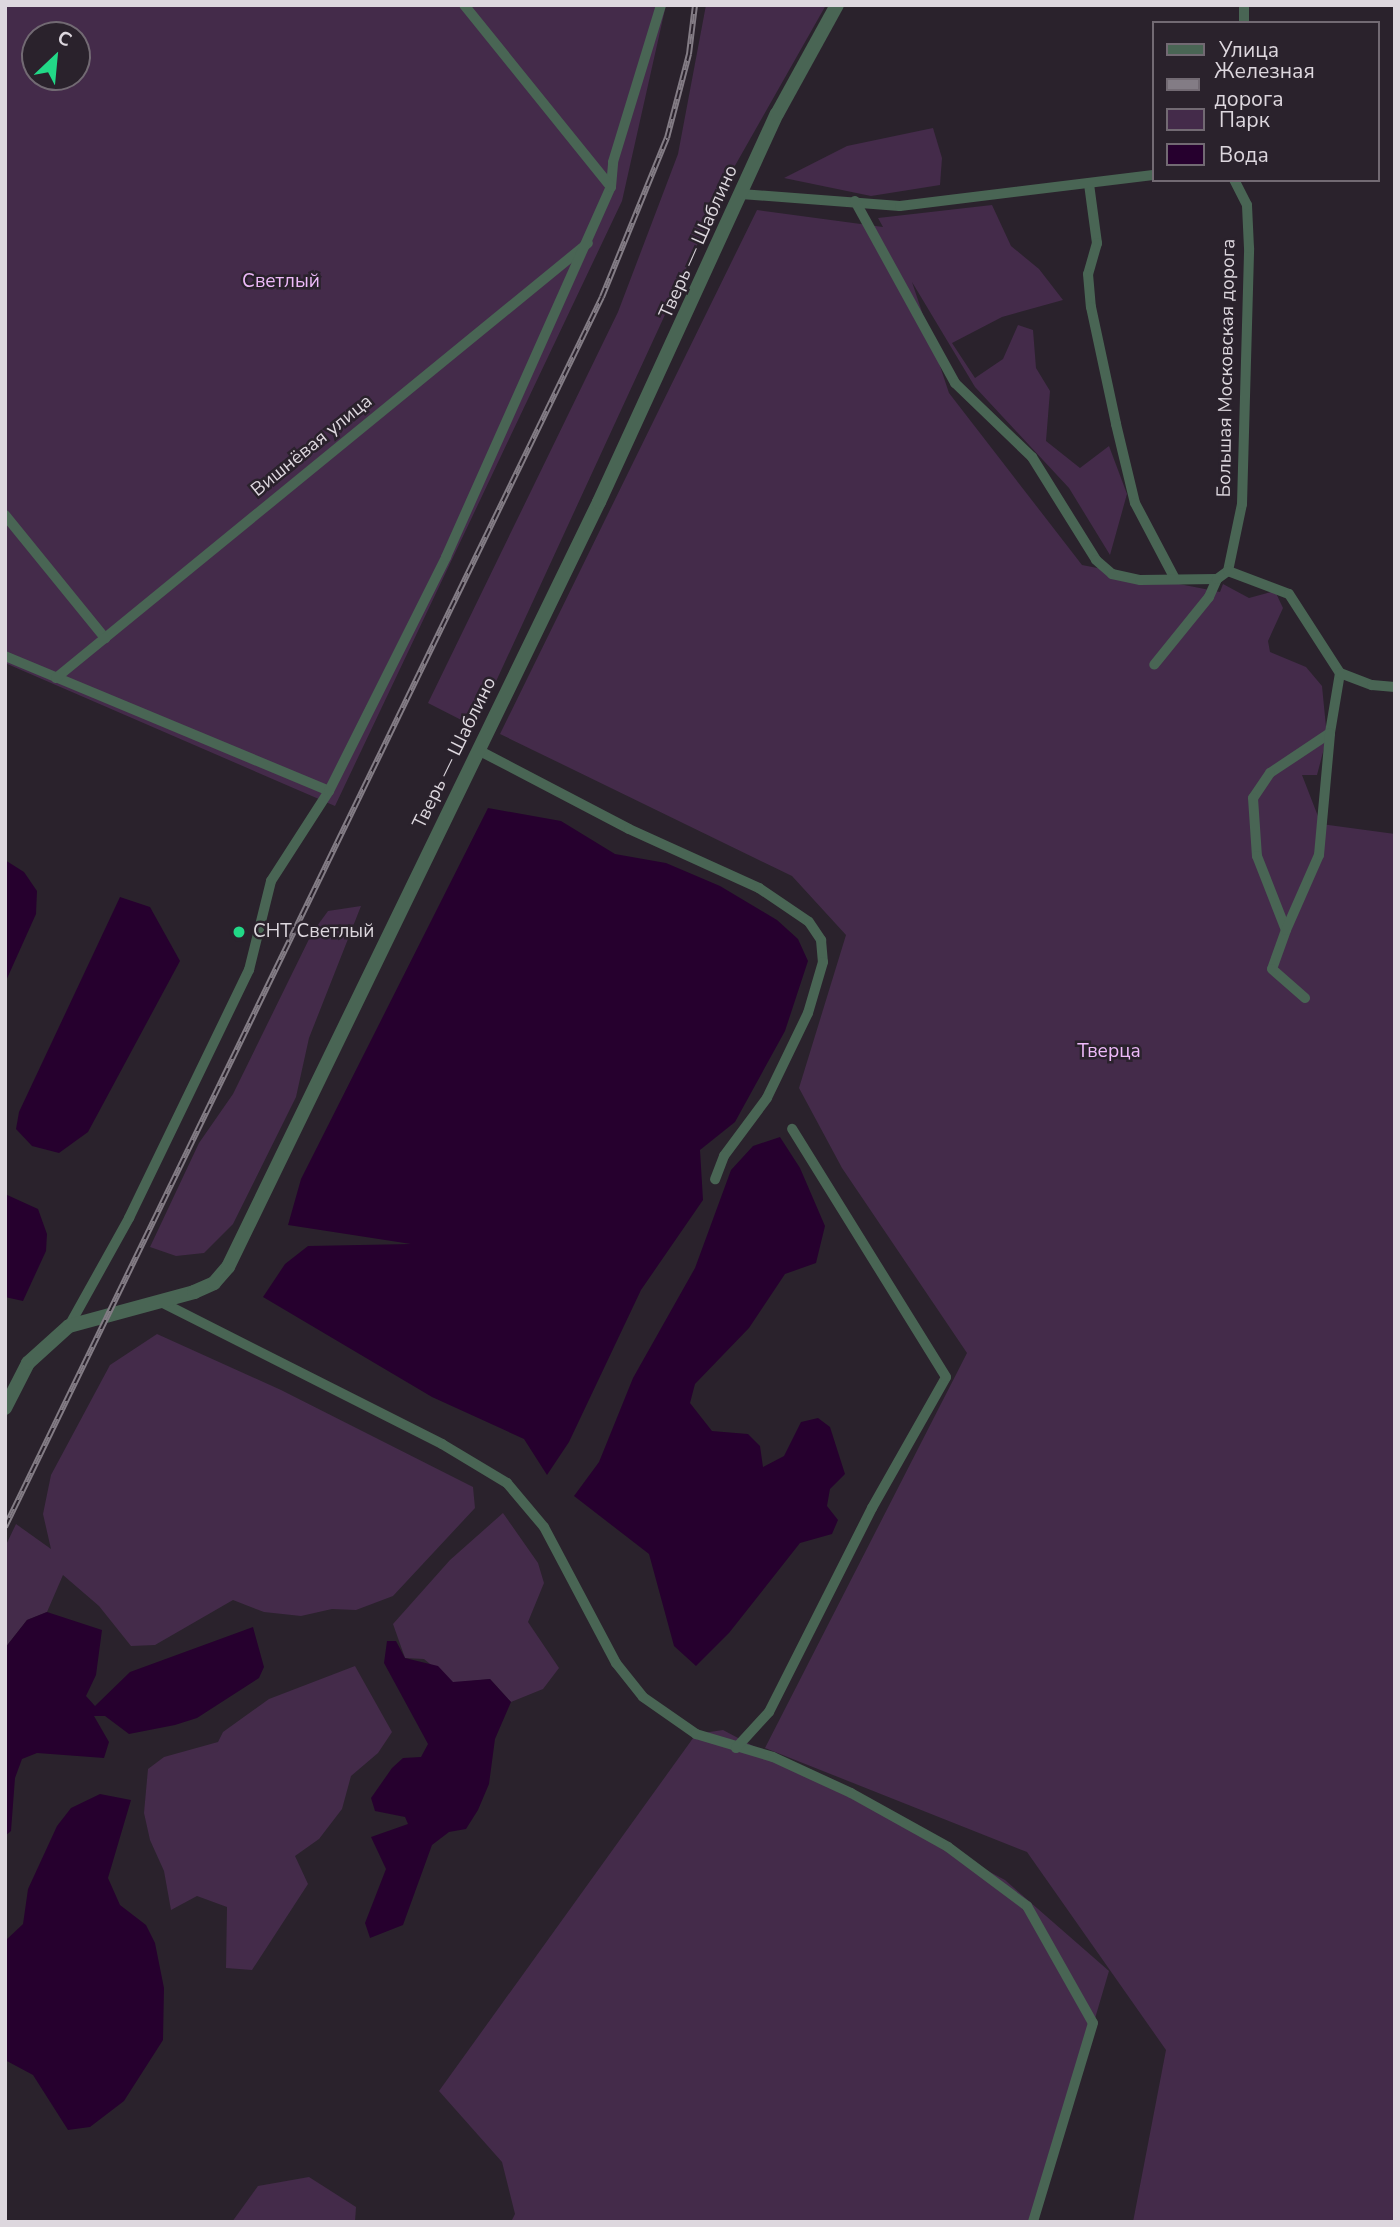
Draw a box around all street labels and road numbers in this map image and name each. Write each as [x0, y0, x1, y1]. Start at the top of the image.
street label: Тверь — Шаблино [655, 162, 743, 322]
street label: Большая Московская дорога [1213, 238, 1241, 498]
street label: Вишнёвая улица [247, 390, 377, 502]
street label: Тверь — Шаблино [408, 674, 502, 832]

